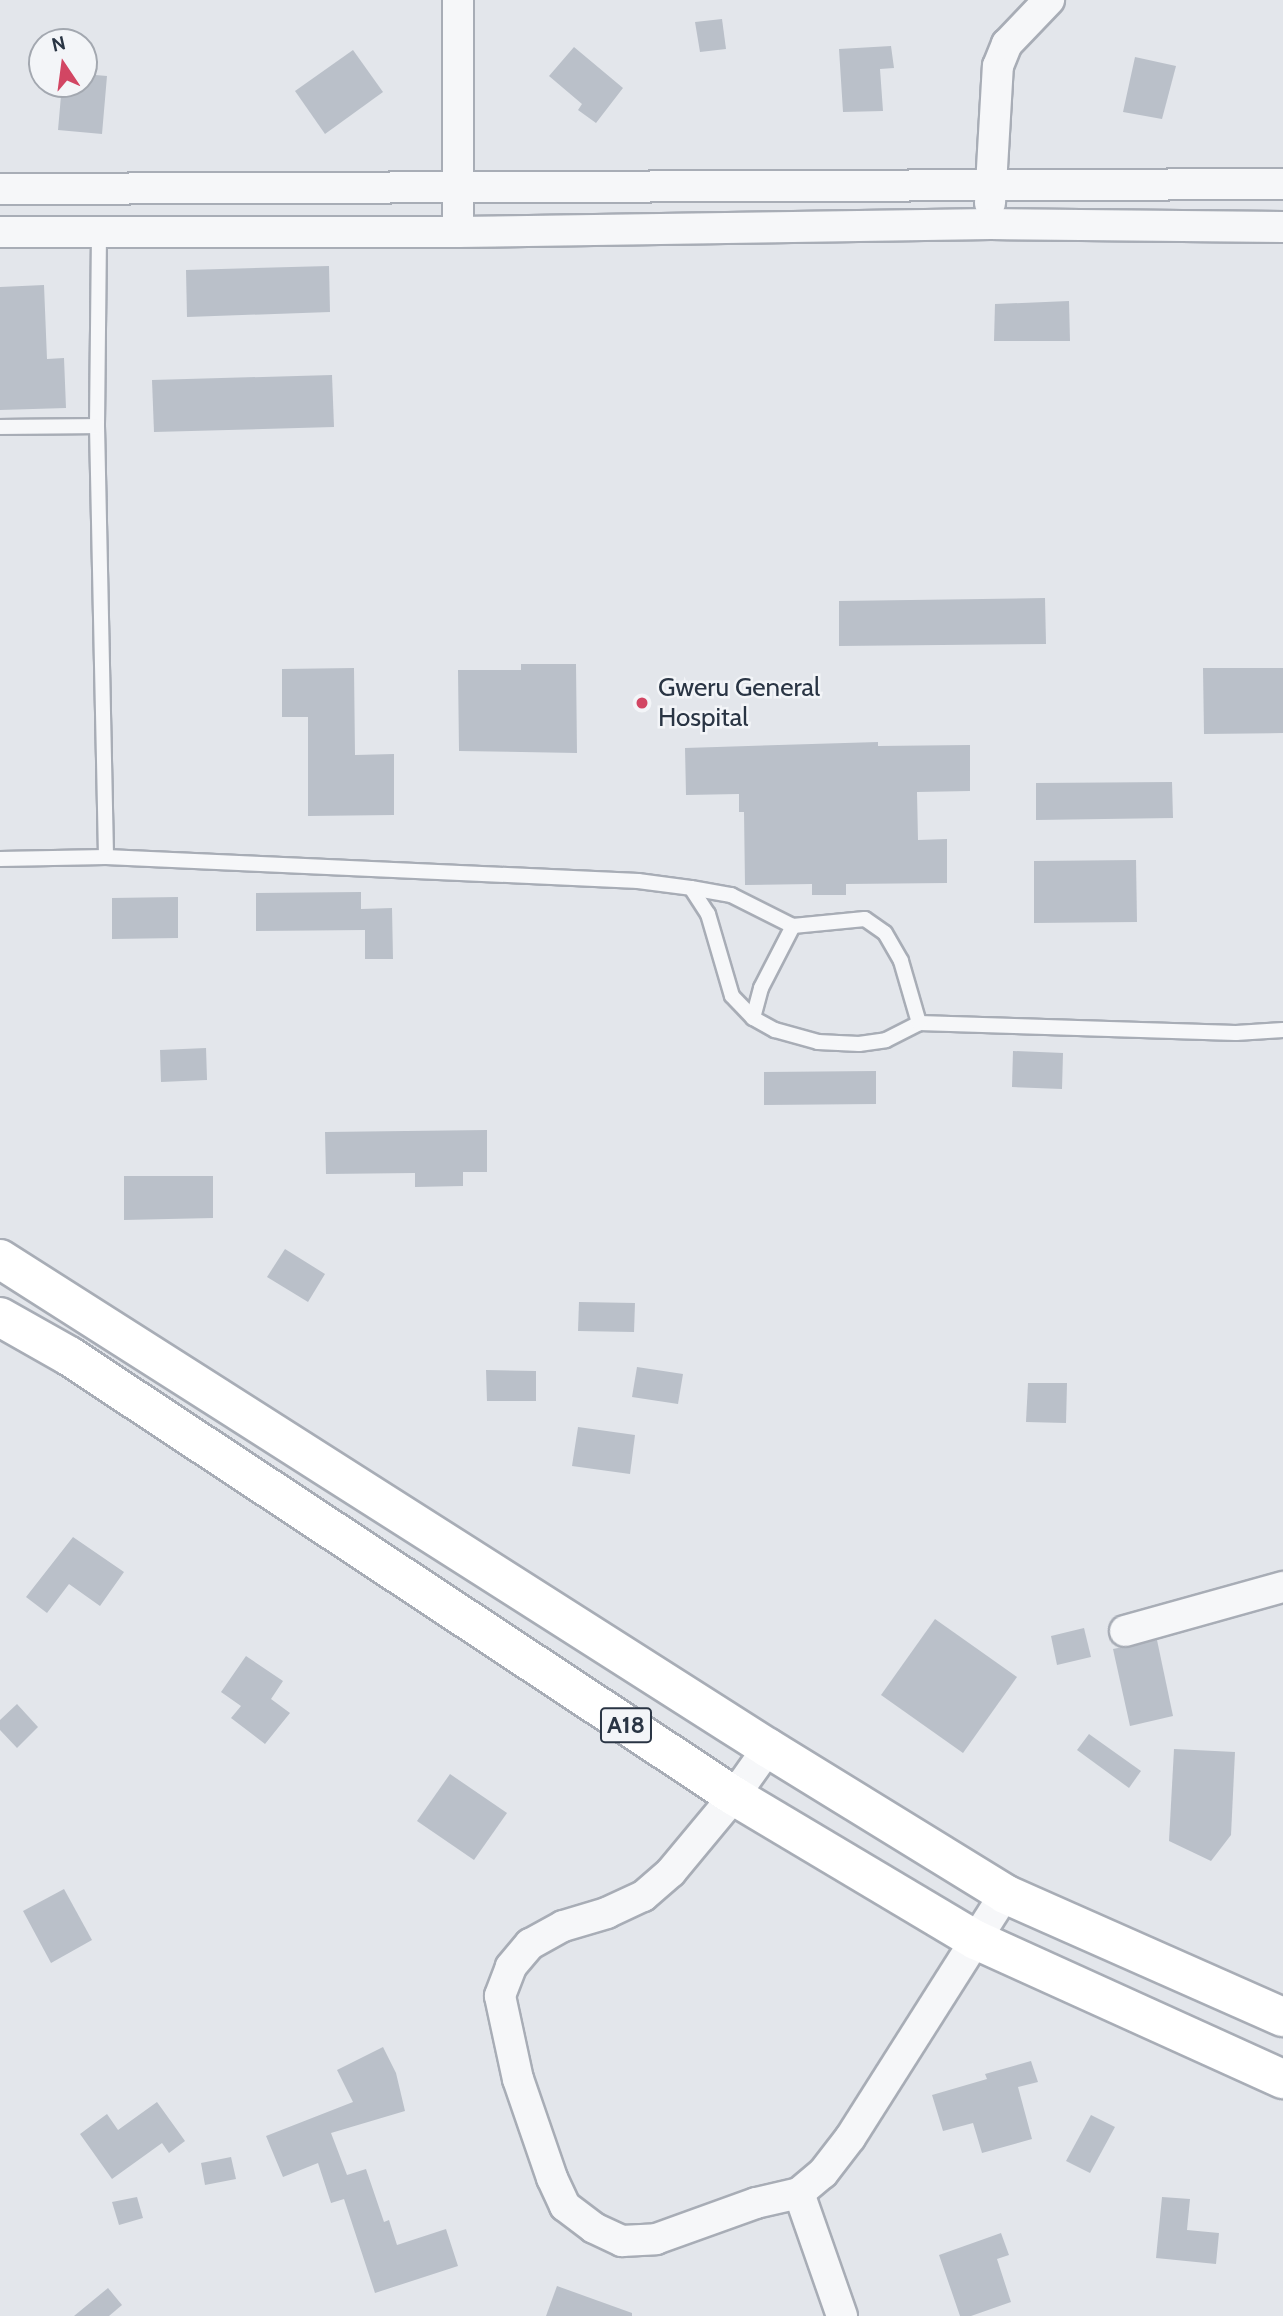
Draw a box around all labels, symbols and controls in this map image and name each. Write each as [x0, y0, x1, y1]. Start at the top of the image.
north arrow [28, 28, 98, 98]
text: N [49, 31, 68, 57]
place label: Gweru General Hospital [658, 672, 820, 734]
marker: Gweru General Hospital [632, 693, 652, 713]
road number: A18 [600, 1704, 652, 1745]

